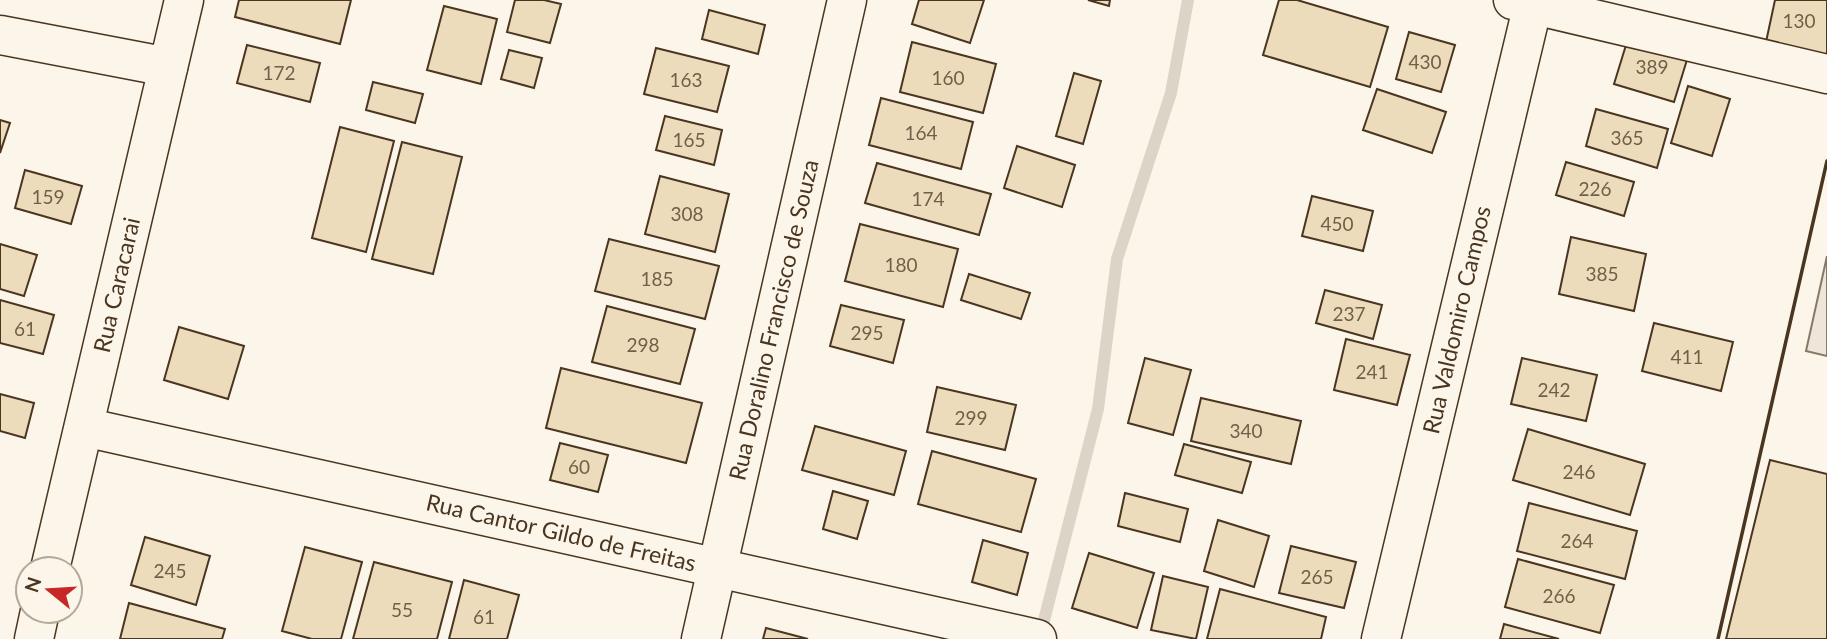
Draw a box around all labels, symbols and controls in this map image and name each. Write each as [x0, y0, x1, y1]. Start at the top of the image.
house number: 130 [1782, 9, 1816, 32]
house number: 430 [1408, 50, 1442, 73]
house number: 389 [1635, 55, 1669, 78]
house number: 172 [262, 61, 296, 84]
house number: 160 [931, 66, 965, 89]
house number: 163 [669, 68, 703, 91]
house number: 164 [904, 121, 938, 144]
house number: 365 [1610, 126, 1644, 149]
house number: 165 [672, 128, 706, 151]
street label: Rua Doralino Francisco de Souza [722, 157, 824, 483]
house number: 226 [1578, 177, 1612, 200]
house number: 159 [31, 185, 65, 208]
house number: 174 [911, 187, 945, 210]
house number: 308 [670, 202, 704, 225]
street label: Rua Valdomiro Campos [1416, 203, 1496, 436]
house number: 450 [1320, 212, 1354, 235]
street label: Rua Caracarai [87, 214, 145, 355]
house number: 180 [884, 253, 918, 276]
house number: 385 [1585, 262, 1619, 285]
house number: 185 [640, 267, 674, 290]
house number: 237 [1332, 302, 1366, 325]
house number: 61 [14, 317, 36, 340]
house number: 295 [850, 321, 884, 344]
house number: 298 [626, 333, 660, 356]
house number: 411 [1670, 345, 1704, 368]
house number: 241 [1355, 360, 1389, 383]
house number: 242 [1537, 378, 1571, 401]
house number: 299 [954, 406, 988, 429]
house number: 340 [1229, 419, 1263, 442]
house number: 60 [568, 455, 590, 478]
house number: 246 [1562, 460, 1596, 483]
street label: Rua Cantor Gildo de Freitas [424, 487, 699, 577]
house number: 264 [1560, 529, 1594, 552]
north arrow [14, 555, 84, 625]
house number: 245 [153, 559, 187, 582]
house number: 265 [1300, 565, 1334, 588]
text: N [19, 574, 46, 595]
house number: 266 [1542, 584, 1576, 607]
house number: 55 [391, 598, 413, 621]
house number: 61 [473, 605, 495, 628]

